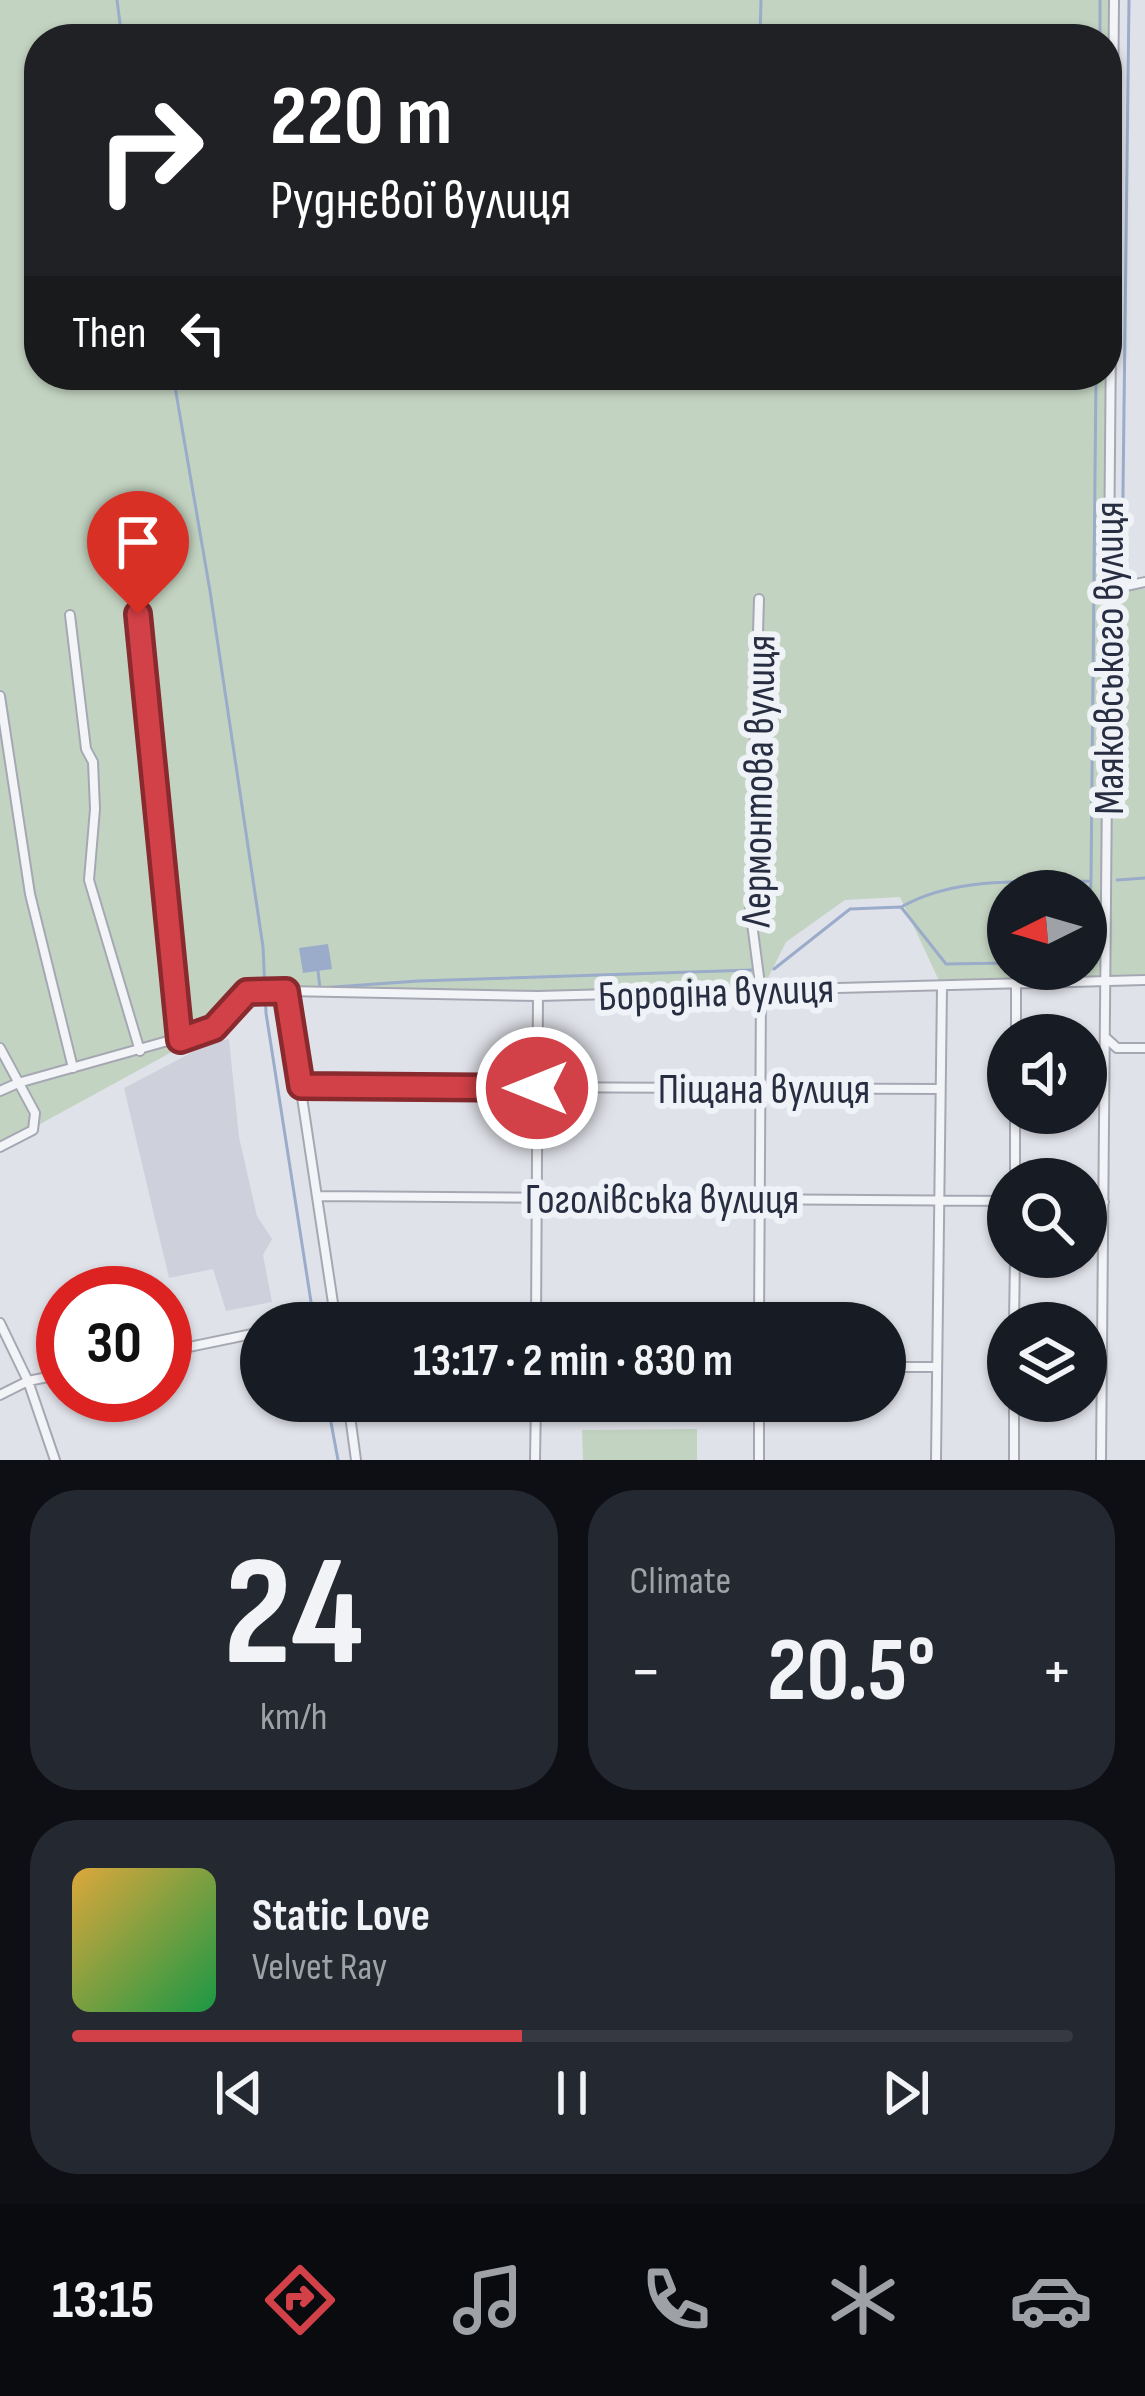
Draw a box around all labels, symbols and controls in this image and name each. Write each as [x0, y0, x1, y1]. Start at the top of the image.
text: 220 m [270, 67, 452, 168]
icon: right [72, 72, 228, 228]
text: Руднєвої вулиця [270, 169, 571, 234]
icon: left [170, 300, 236, 366]
text: Then [72, 306, 146, 361]
pin [87, 491, 189, 614]
street label: Маяковського вулиця [1085, 501, 1136, 815]
icon: arrive [105, 509, 171, 575]
street label: Лермонтова вулиця [731, 634, 788, 929]
north arrow [987, 870, 1107, 990]
map controls [987, 870, 1107, 1422]
street label: Бородіна вулиця [597, 964, 835, 1023]
button: sound [987, 1014, 1107, 1134]
position arrow [474, 1025, 600, 1151]
street label: Піщана вулиця [658, 1065, 870, 1116]
button: search [987, 1158, 1107, 1278]
street label: Гоголівська вулиця [525, 1175, 799, 1226]
speed limit sign: 30 [36, 1266, 192, 1422]
button: layers [987, 1302, 1107, 1422]
text: 13:17 · 2 min · 830 m [413, 1334, 733, 1389]
text: 24 [224, 1522, 364, 1709]
text: Climate [630, 1558, 731, 1605]
text: 20.5° [767, 1618, 935, 1726]
text: − [630, 1633, 662, 1712]
text: + [1041, 1633, 1073, 1712]
text: km/h [260, 1694, 327, 1741]
text: Static Love [252, 1889, 430, 1944]
text: Velvet Ray [252, 1944, 387, 1991]
icon: previous [206, 2060, 272, 2126]
icon: pause [539, 2060, 605, 2126]
icon: next [873, 2060, 939, 2126]
icon: directions [258, 2258, 342, 2342]
icon: music [446, 2258, 530, 2342]
icon: phone [634, 2258, 718, 2342]
icon: climate [821, 2258, 905, 2342]
icon: car [1009, 2258, 1093, 2342]
text: 13:15 [52, 2268, 154, 2333]

